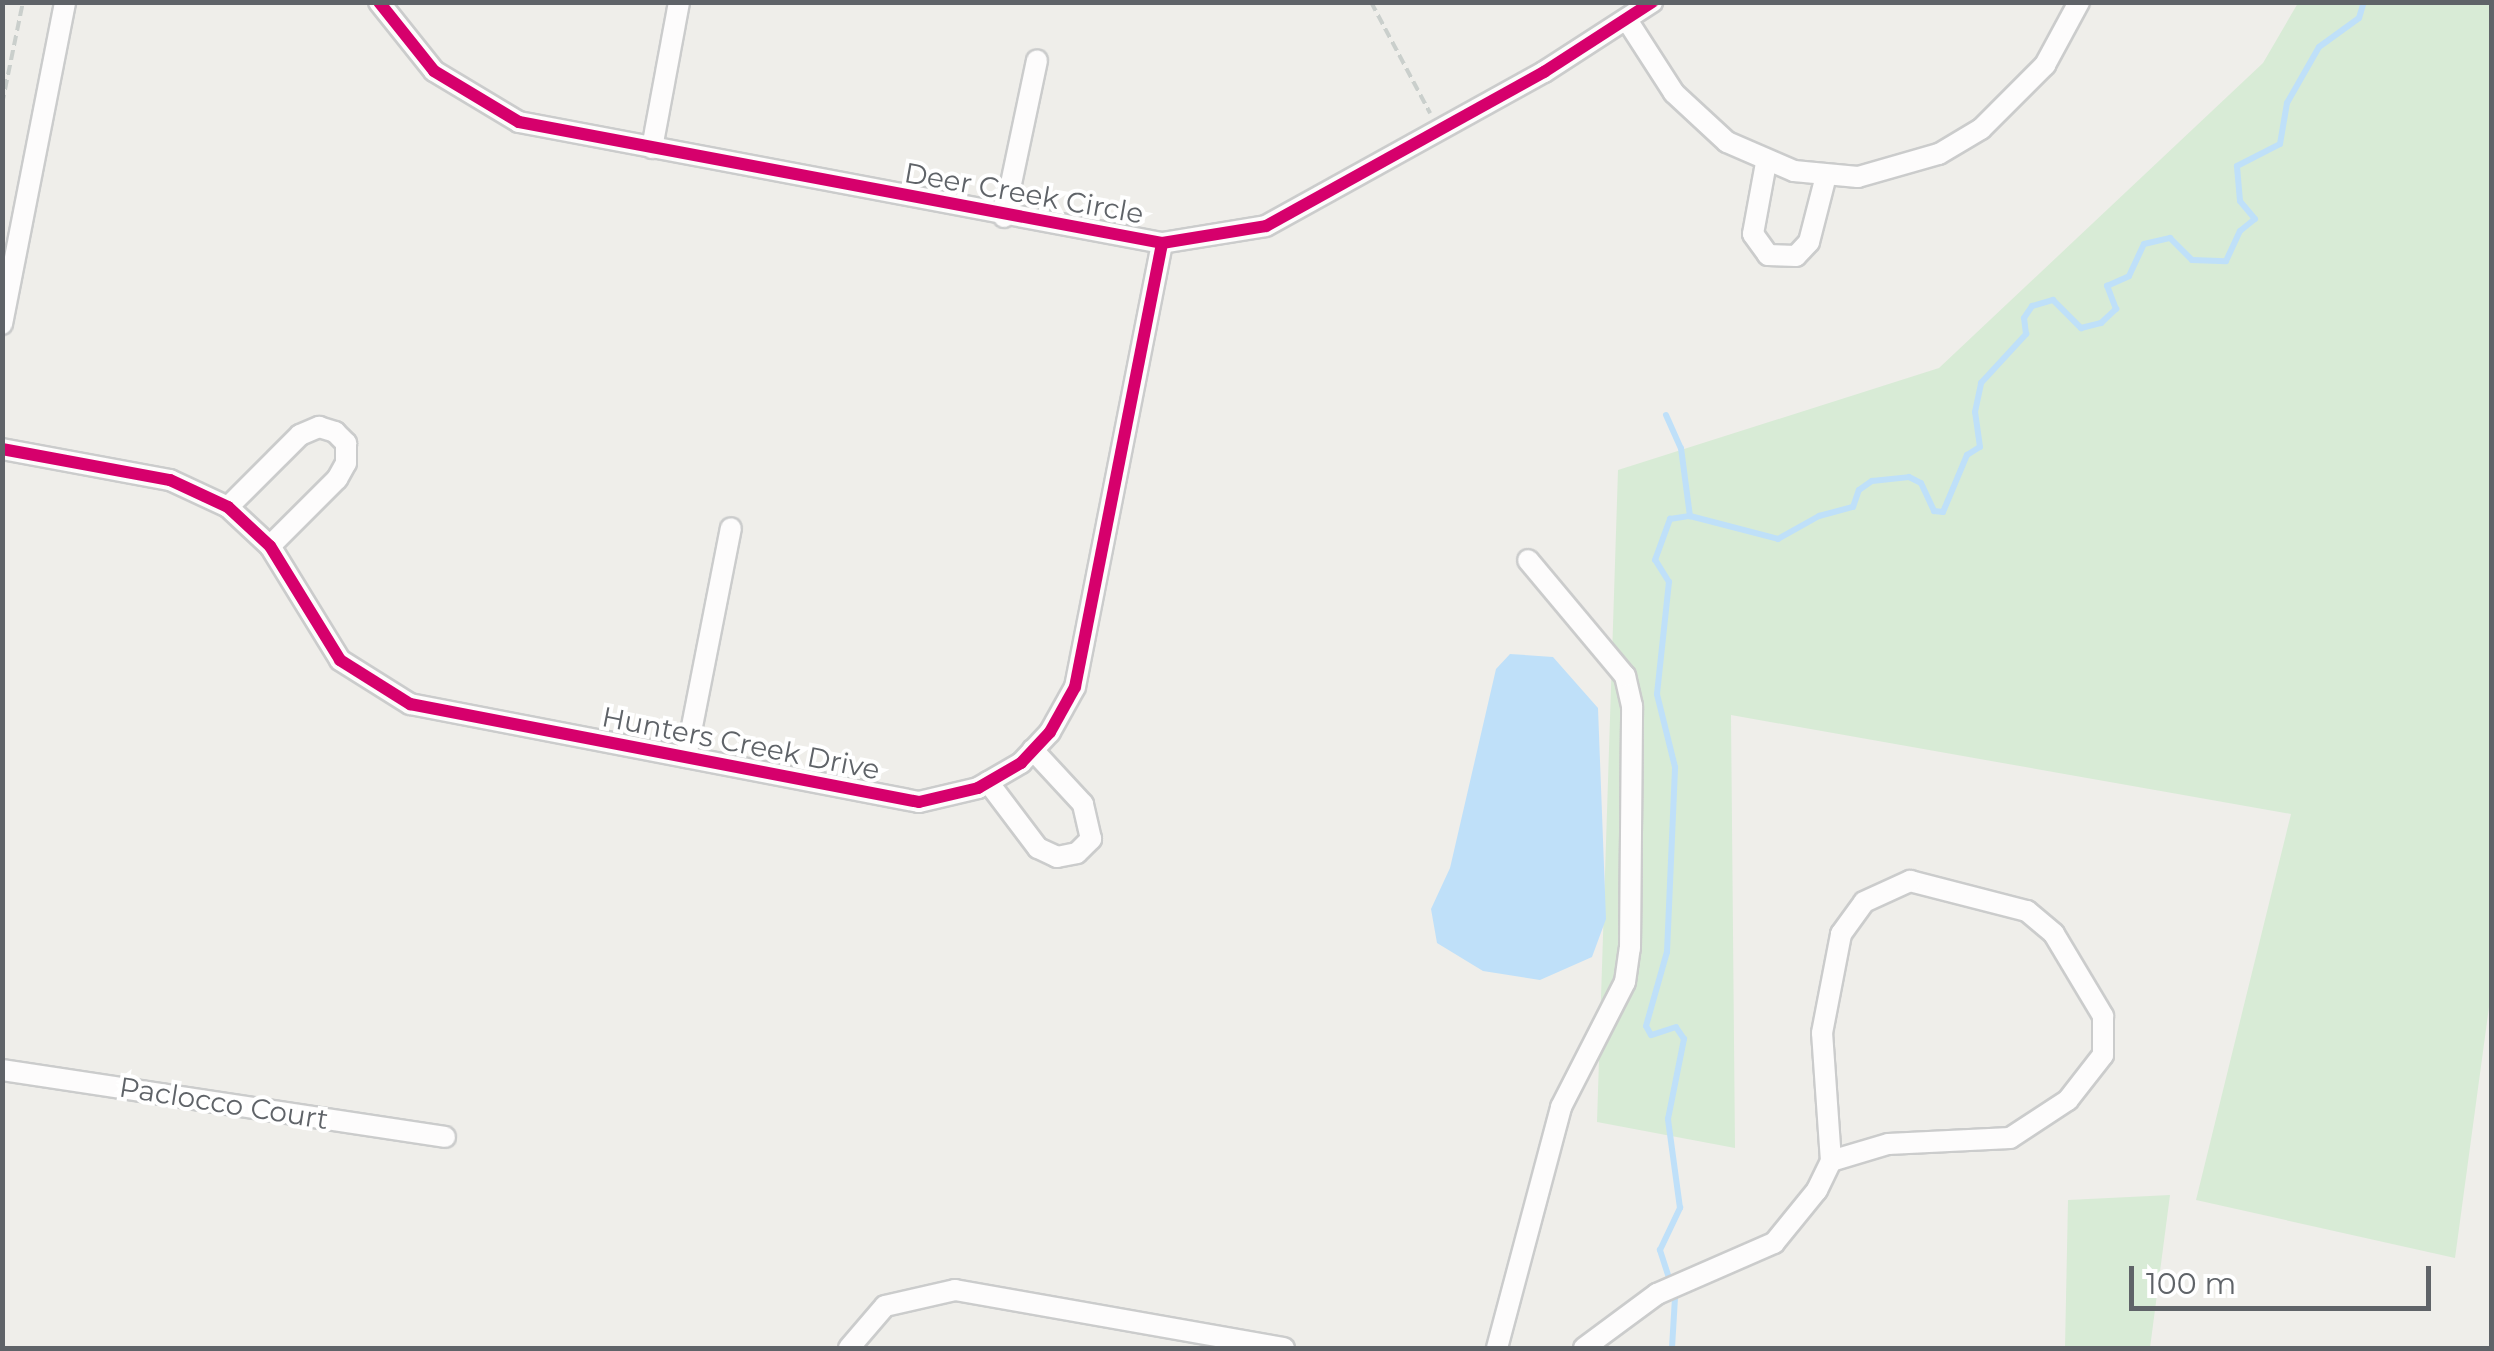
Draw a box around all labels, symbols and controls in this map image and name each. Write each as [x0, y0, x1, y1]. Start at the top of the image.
street label: Deer Creek Circle [902, 155, 1146, 231]
street label: Hunters Creek Drive [599, 700, 883, 786]
street label: Paclocco Court [117, 1070, 331, 1136]
scale bar [2134, 1246, 2436, 1308]
text: 100 m [2146, 1265, 2236, 1302]

